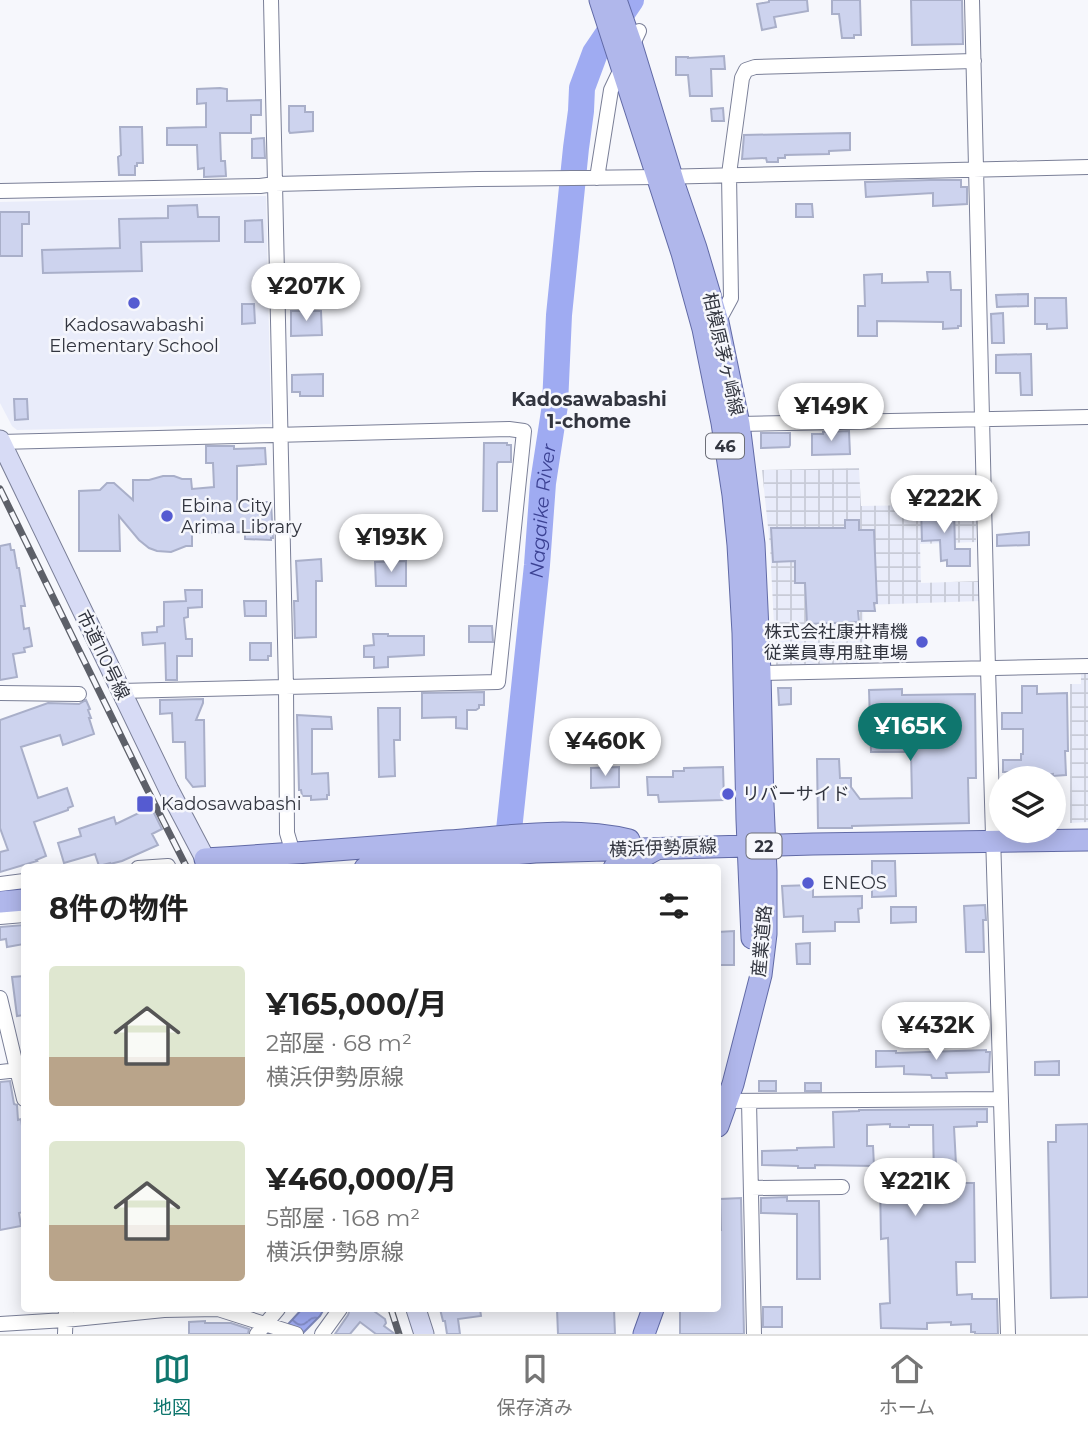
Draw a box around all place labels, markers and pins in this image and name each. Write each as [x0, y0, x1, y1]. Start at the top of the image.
pin: ¥207K [257, 264, 355, 323]
marker: Kadosawabashi Elementary School [126, 295, 142, 311]
place label: Kadosawabashi Elementary School [49, 314, 219, 357]
pin: ¥149K [782, 384, 880, 443]
pin: ¥222K [895, 476, 993, 535]
place label: Ebina City Arima Library [181, 495, 302, 538]
marker: Ebina City Arima Library [159, 508, 175, 524]
pin: ¥193K [342, 514, 440, 574]
place label: 株式会社康井精機 従業員専用駐車場 [764, 621, 908, 664]
marker: 株式会社康井精機 従業員専用駐車場 [914, 634, 930, 650]
pin: ¥165K [861, 704, 959, 763]
pin: ¥460K [556, 718, 654, 778]
place label: リバーサイド [742, 783, 850, 805]
marker: リバーサイド [720, 786, 736, 802]
place label: Kadosawabashi [161, 793, 302, 815]
marker: Kadosawabashi [135, 794, 155, 814]
place label: ENEOS [822, 872, 887, 894]
marker: ENEOS [800, 875, 816, 891]
pin: ¥432K [887, 1002, 985, 1062]
pin: ¥221K [866, 1158, 964, 1218]

